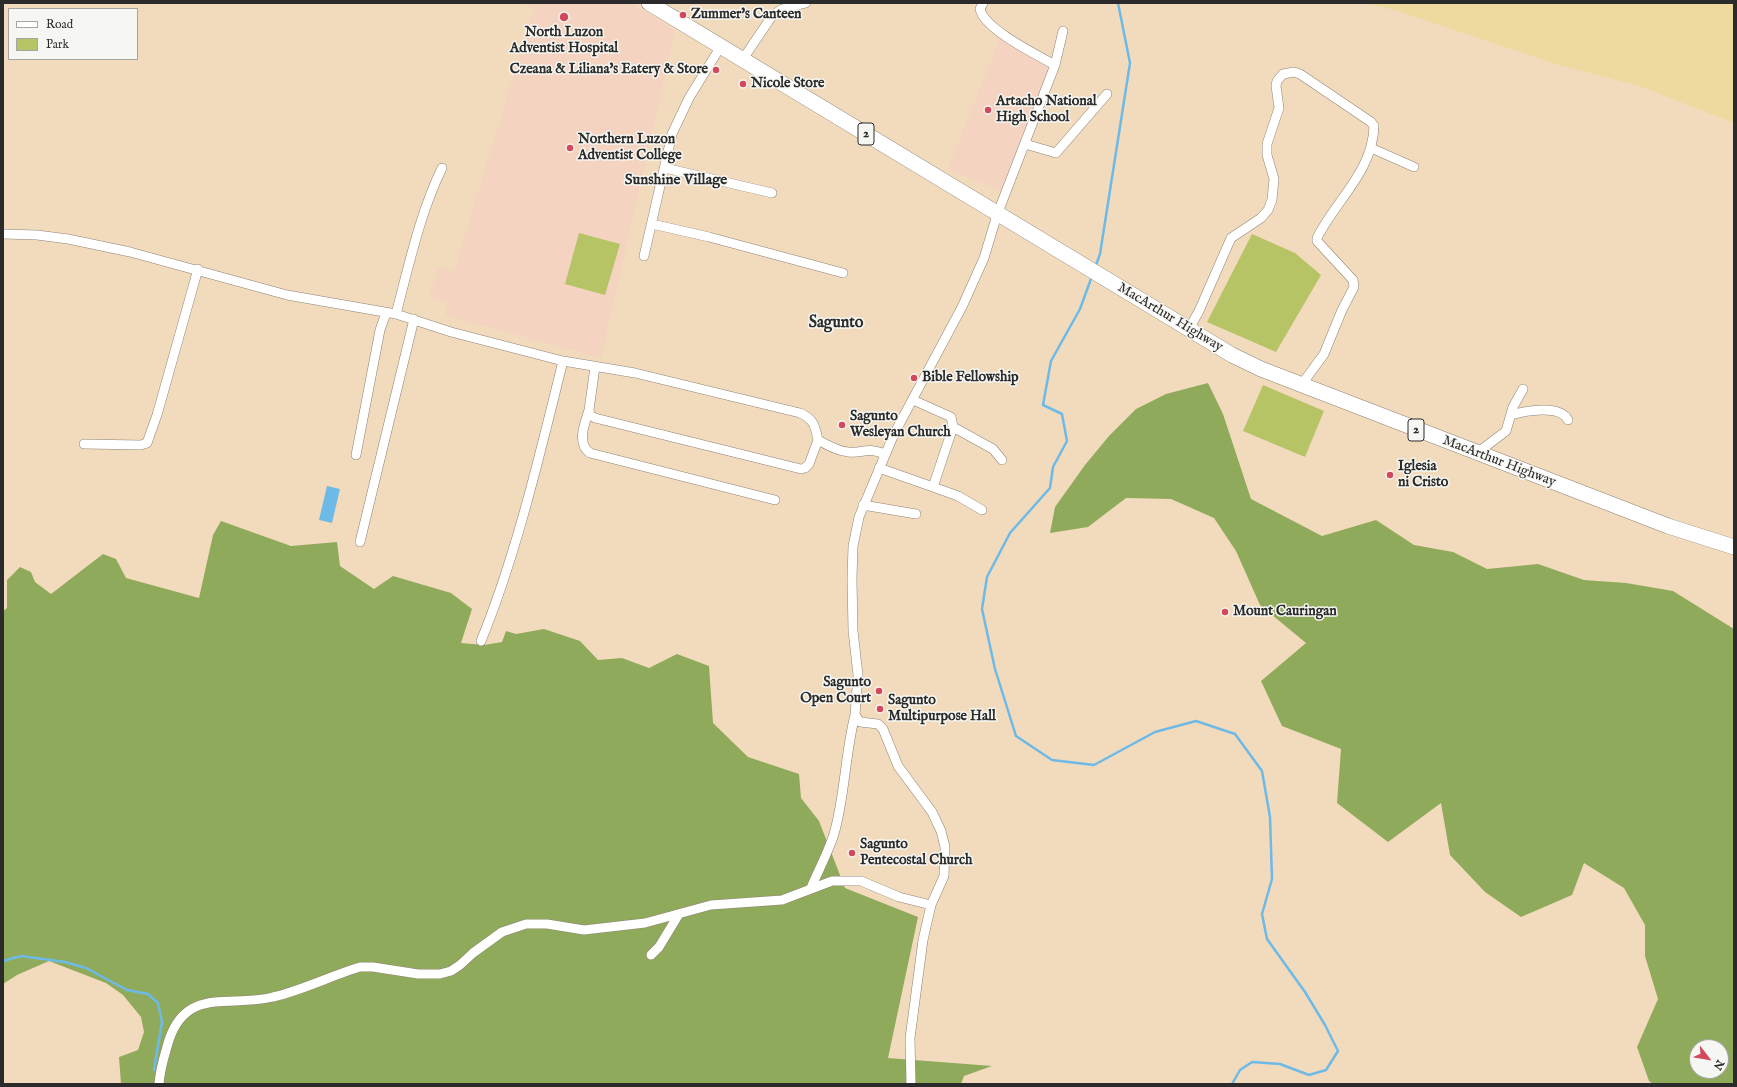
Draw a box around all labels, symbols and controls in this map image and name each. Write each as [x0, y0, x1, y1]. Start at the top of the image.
place label: Zummer's Canteen [691, 7, 802, 23]
legend [8, 8, 138, 60]
marker: Zummer's Canteen [678, 10, 688, 20]
marker: North Luzon Adventist Hospital [558, 11, 570, 23]
text: Road [46, 17, 73, 32]
place label: North Luzon Adventist Hospital [510, 25, 618, 58]
text: Park [46, 37, 69, 52]
place label: Czeana & Liliana's Eatery & Store [510, 62, 708, 78]
marker: Czeana & Liliana's Eatery & Store [711, 65, 721, 75]
place label: Nicole Store [751, 76, 824, 92]
marker: Nicole Store [738, 79, 748, 89]
place label: Artacho National High School [996, 94, 1097, 126]
marker: Artacho National High School [983, 105, 993, 115]
road number: 2 [858, 123, 874, 145]
place label: Northern Luzon Adventist College [578, 132, 682, 164]
marker: Northern Luzon Adventist College [565, 143, 575, 153]
district label: Sunshine Village [625, 172, 727, 190]
street label: MacArthur Highway [1114, 280, 1226, 356]
district label: Sagunto [809, 314, 863, 334]
place label: Bible Fellowship [922, 370, 1019, 386]
marker: Bible Fellowship [909, 373, 919, 383]
place label: Sagunto Wesleyan Church [850, 409, 951, 442]
road number: 2 [1408, 419, 1424, 441]
marker: Sagunto Wesleyan Church [837, 420, 847, 430]
street label: MacArthur Highway [1440, 433, 1558, 491]
place label: Iglesia ni Cristo [1398, 459, 1448, 492]
marker: Iglesia ni Cristo [1385, 470, 1395, 480]
place label: Mount Cauringan [1233, 604, 1337, 620]
marker: Mount Cauringan [1220, 607, 1230, 617]
place label: Sagunto Open Court [800, 675, 871, 708]
marker: Sagunto Open Court [874, 686, 884, 696]
place label: Sagunto Multipurpose Hall [888, 693, 996, 726]
marker: Sagunto Multipurpose Hall [875, 704, 885, 714]
place label: Sagunto Pentecostal Church [860, 837, 972, 870]
marker: Sagunto Pentecostal Church [847, 848, 857, 858]
north arrow [1689, 1039, 1729, 1079]
text: N [1710, 1057, 1727, 1072]

